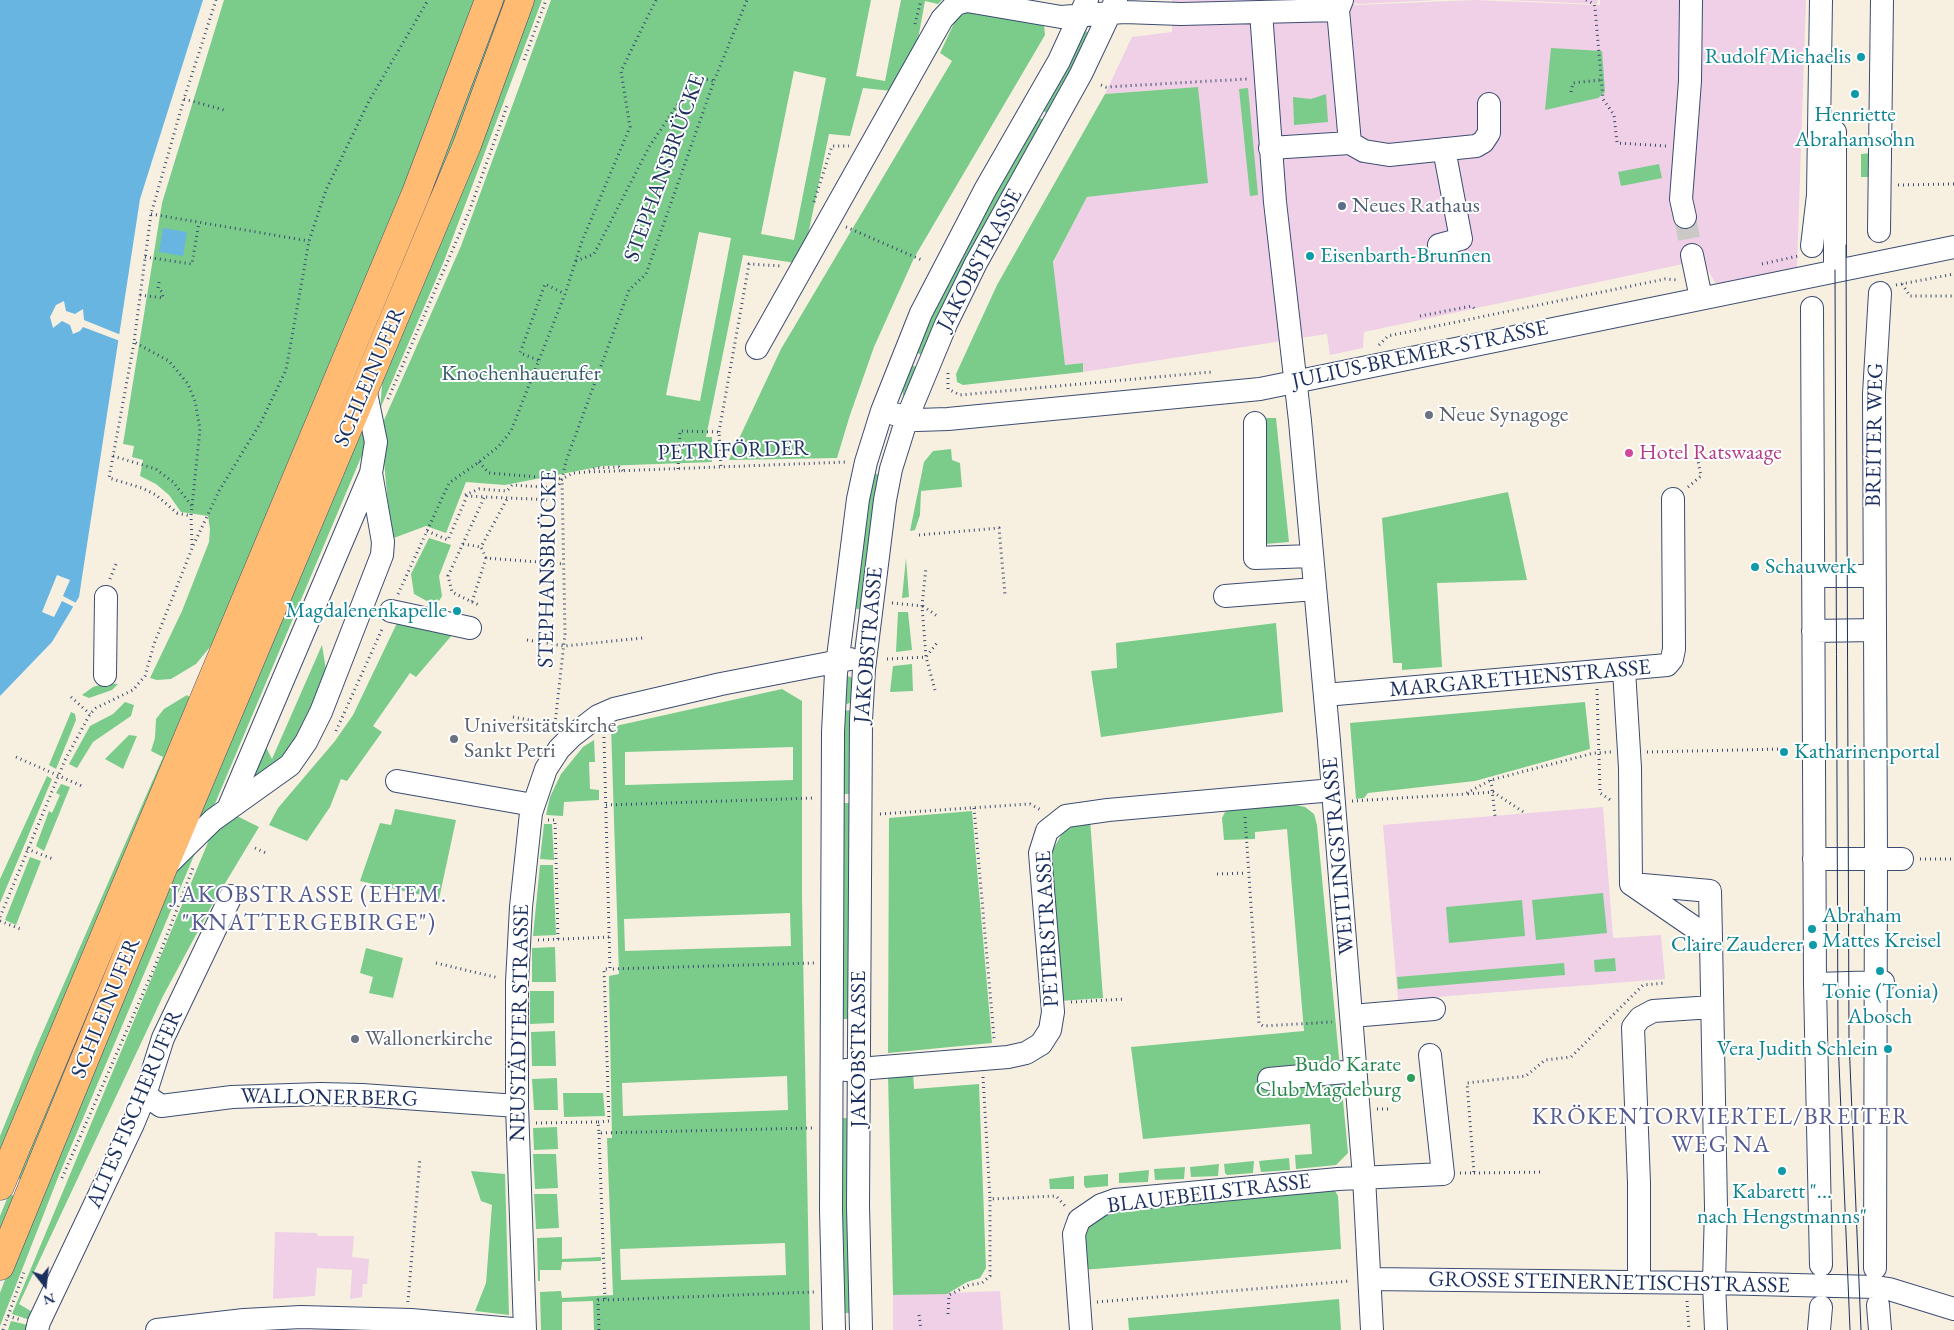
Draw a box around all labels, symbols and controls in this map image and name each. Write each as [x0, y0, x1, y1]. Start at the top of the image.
place label: Rudolf Michaelis [1705, 44, 1851, 70]
marker: Rudolf Michaelis [1855, 51, 1867, 63]
street label: STEPHANSBRÜCKE [619, 70, 711, 266]
marker: Henriette Abrahamsohn [1849, 88, 1861, 100]
place label: Henriette Abrahamsohn [1795, 102, 1915, 154]
street label: JAKOBSTRASSE [931, 184, 1029, 336]
place label: Neues Rathaus [1352, 193, 1480, 219]
marker: Neues Rathaus [1336, 200, 1348, 212]
place label: Eisenbarth-Brunnen [1320, 243, 1492, 269]
marker: Eisenbarth-Brunnen [1304, 250, 1316, 262]
street label: SCHLEINUFER [329, 303, 411, 451]
street label: JULIUS-BREMER-STRASSE [1290, 315, 1550, 395]
park label: Knochenhauerufer [441, 361, 601, 387]
street label: BREITER WEG [1861, 363, 1889, 507]
place label: Neue Synagoge [1439, 402, 1568, 428]
marker: Neue Synagoge [1423, 409, 1435, 421]
street label: PETRIFÖRDER [657, 435, 809, 467]
place label: Hotel Ratswaage [1639, 440, 1782, 466]
marker: Hotel Ratswaage [1623, 447, 1635, 459]
street label: STEPHANSBRÜCKE [533, 470, 563, 668]
place label: Schauwerk [1765, 554, 1857, 580]
marker: Schauwerk [1749, 561, 1761, 573]
street label: JAKOBSTRASSE [849, 566, 889, 724]
place label: Magdalenenkapelle [285, 598, 447, 624]
marker: Magdalenenkapelle [451, 605, 463, 617]
street label: MARGARETHENSTRASSE [1388, 654, 1652, 704]
place label: Universitätskirche Sankt Petri [464, 713, 616, 764]
marker: Universitätskirche Sankt Petri [448, 733, 460, 745]
place label: Katharinenportal [1794, 739, 1940, 765]
marker: Katharinenportal [1778, 746, 1790, 758]
street label: WEITLINGSTRASSE [1317, 756, 1361, 956]
street label: PETERSTRASSE [1031, 850, 1065, 1008]
district label: JAKOBSTRASSE (EHEM. "KNATTERGEBIRGE") [168, 881, 450, 937]
place label: Abraham Mattes Kreisel [1822, 903, 1941, 954]
street label: NEUSTÄDTER STRASSE [505, 904, 535, 1142]
marker: Abraham Mattes Kreisel [1806, 923, 1818, 935]
place label: Claire Zauderer [1671, 932, 1803, 958]
street label: SCHLEINUFER [66, 934, 146, 1082]
marker: Claire Zauderer [1807, 939, 1819, 951]
marker: Tonie (Tonia) Abosch [1874, 965, 1886, 977]
street label: JAKOBSTRASSE [846, 970, 872, 1128]
place label: Tonie (Tonia) Abosch [1822, 979, 1938, 1030]
street label: ALTES FISCHERUFER [81, 1006, 189, 1212]
place label: Wallonerkirche [365, 1026, 493, 1052]
marker: Wallonerkirche [349, 1033, 361, 1045]
place label: Vera Judith Schlein [1717, 1036, 1878, 1062]
marker: Vera Judith Schlein [1882, 1043, 1894, 1055]
place label: Budo Karate Club Magdeburg [1255, 1052, 1401, 1104]
marker: Budo Karate Club Magdeburg [1405, 1072, 1417, 1084]
street label: WALLONERBERG [240, 1083, 418, 1113]
district label: KRÖKENTORVIERTEL/BREITER WEG NA [1529, 1103, 1913, 1159]
marker: Kabarett "... nach Hengstmanns" [1776, 1165, 1788, 1177]
street label: BLAUEBEILSTRASSE [1106, 1168, 1312, 1220]
place label: Kabarett "... nach Hengstmanns" [1697, 1179, 1867, 1230]
north arrow [20, 1260, 70, 1310]
street label: GROSSE STEINERNETISCHSTRASSE [1428, 1267, 1790, 1299]
text: N [41, 1289, 57, 1310]

